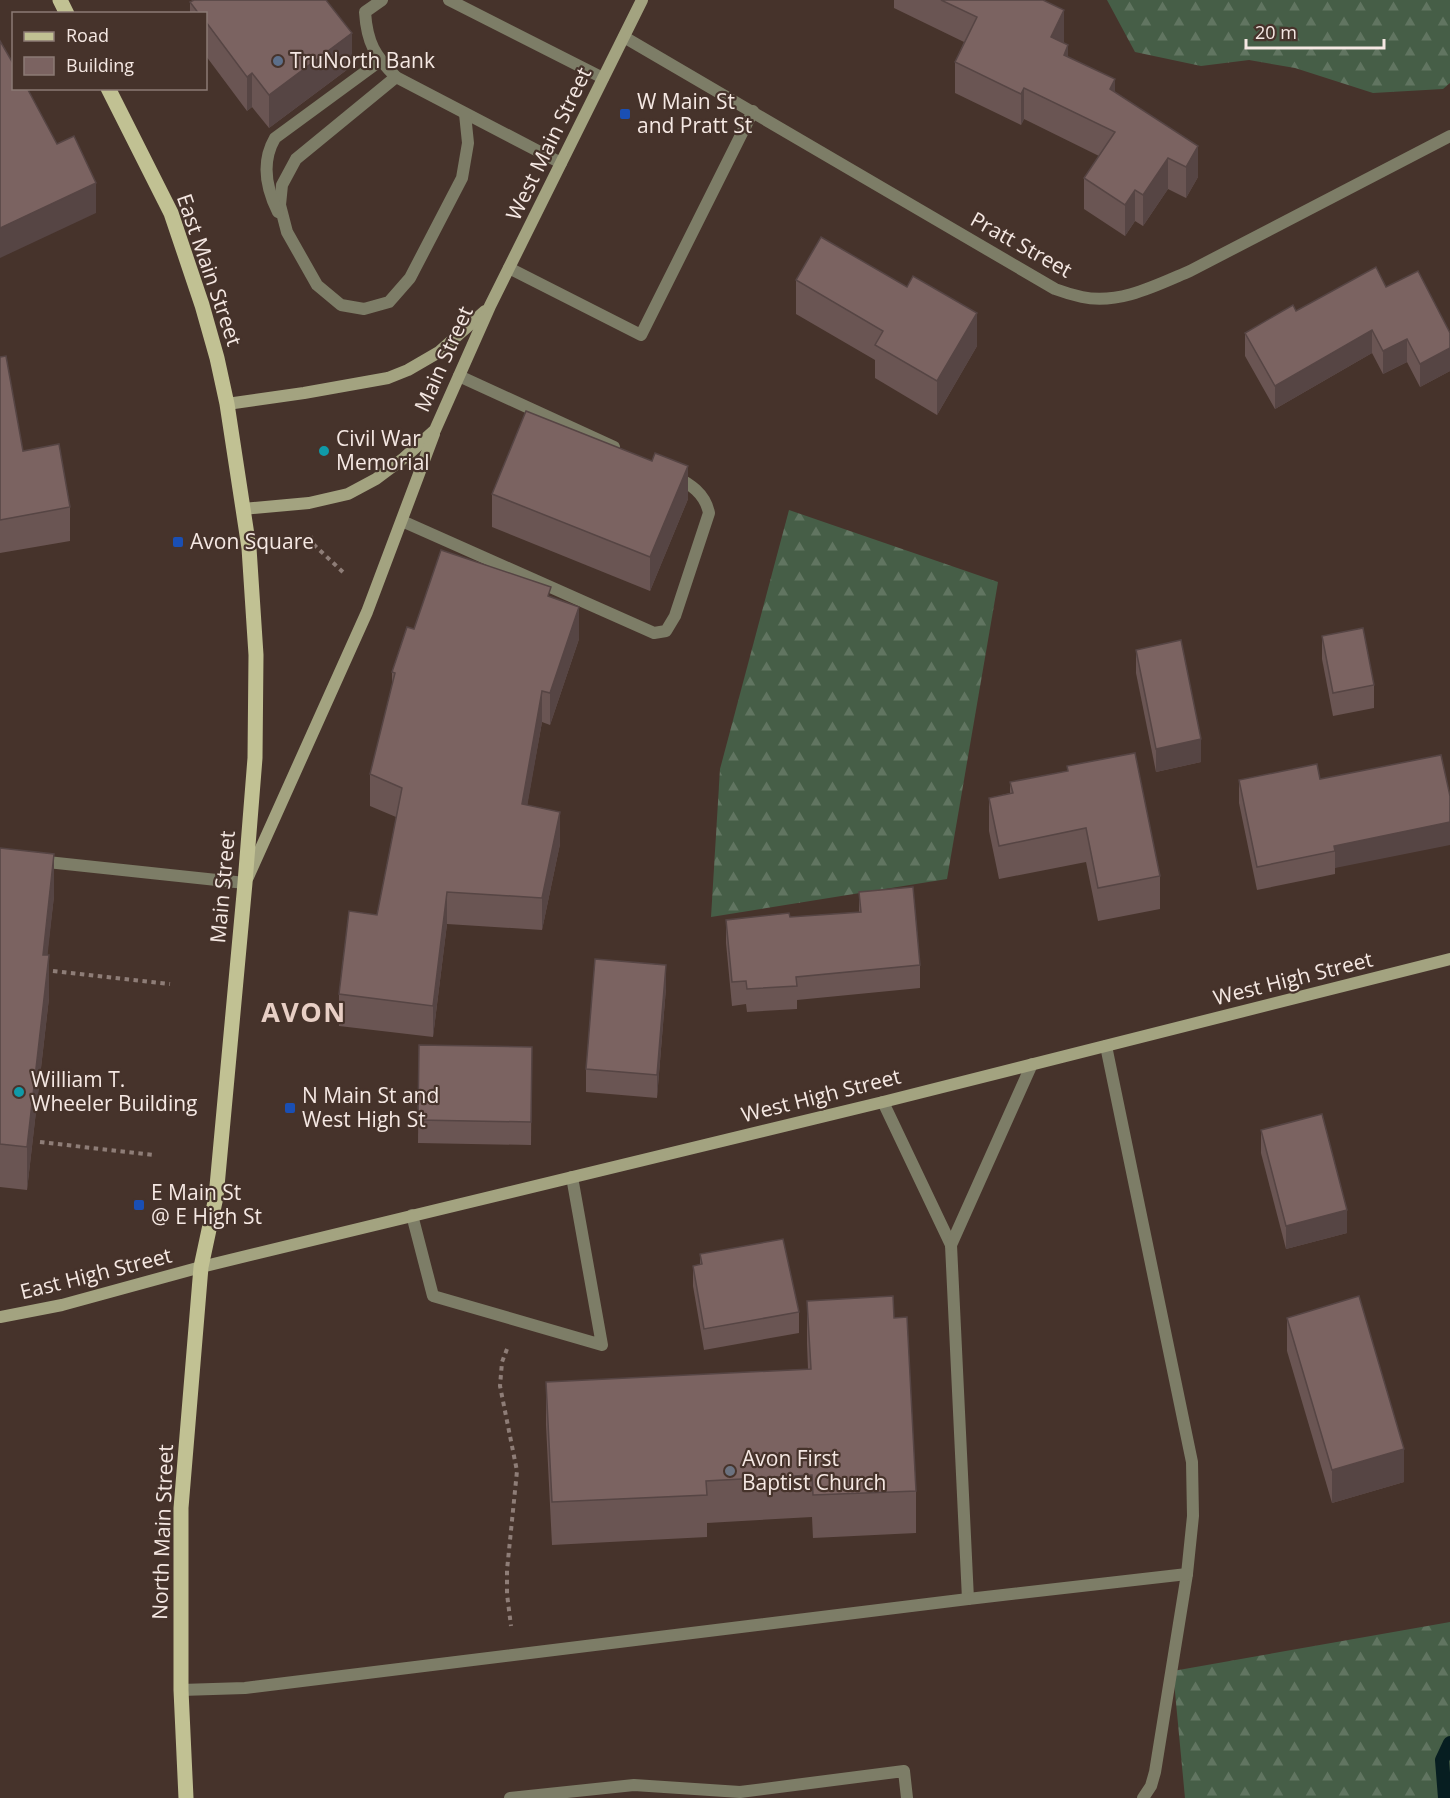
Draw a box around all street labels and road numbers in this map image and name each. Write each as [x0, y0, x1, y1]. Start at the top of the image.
street label: West Main Street [499, 62, 597, 225]
street label: East Main Street [171, 190, 249, 349]
street label: Pratt Street [966, 205, 1077, 284]
street label: Main Street [407, 301, 479, 416]
street label: Main Street [203, 829, 241, 944]
street label: West High Street [1210, 945, 1375, 1011]
street label: West High Street [738, 1062, 903, 1128]
street label: East High Street [17, 1241, 175, 1305]
street label: North Main Street [145, 1444, 179, 1620]

